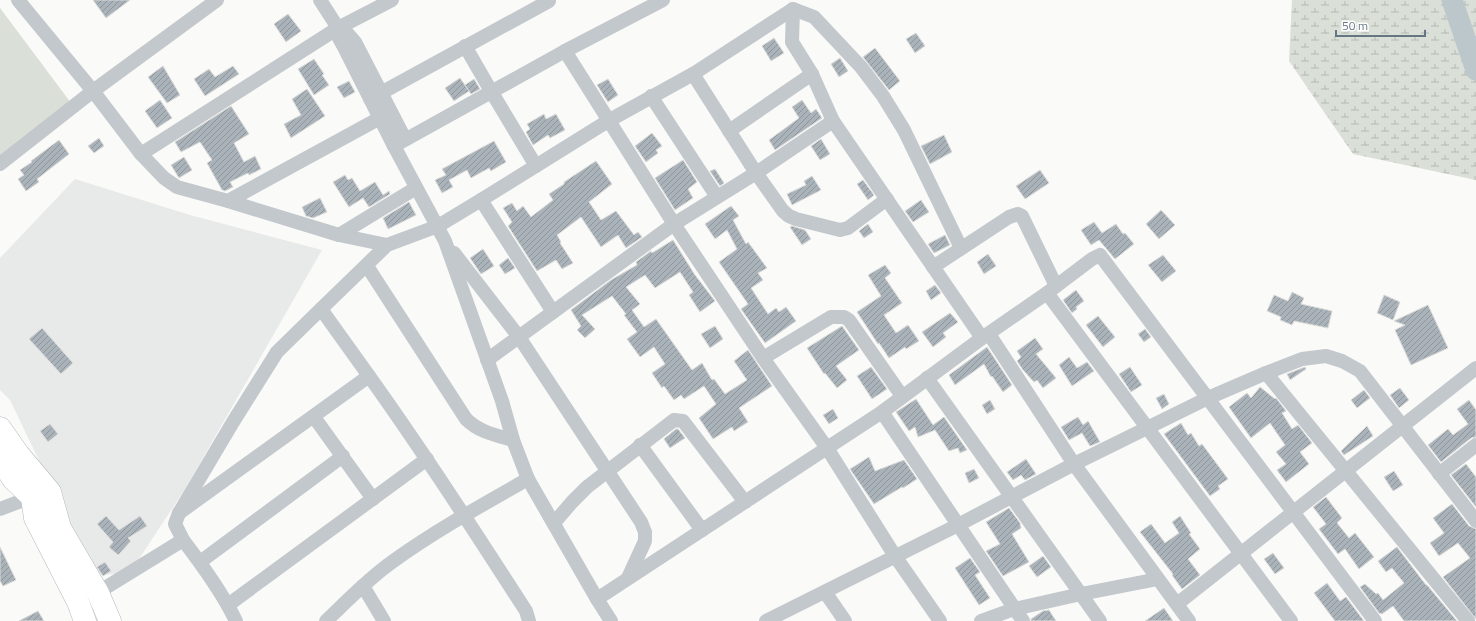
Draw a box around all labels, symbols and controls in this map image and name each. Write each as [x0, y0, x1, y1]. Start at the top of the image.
scale bar [1336, 12, 1425, 38]
text: 50 m [1342, 16, 1368, 35]

